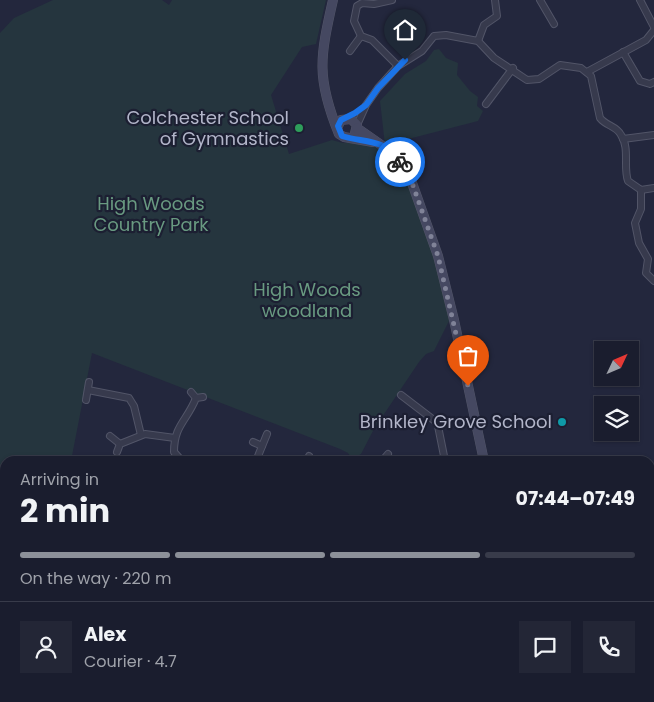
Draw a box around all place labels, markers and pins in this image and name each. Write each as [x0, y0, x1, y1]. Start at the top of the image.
pin [384, 9, 426, 60]
place label: Colchester School of Gymnastics [126, 105, 289, 151]
marker: Colchester School of Gymnastics [293, 122, 305, 134]
pin [447, 335, 489, 386]
place label: Brinkley Grove School [360, 409, 552, 434]
marker: Brinkley Grove School [556, 416, 568, 428]

